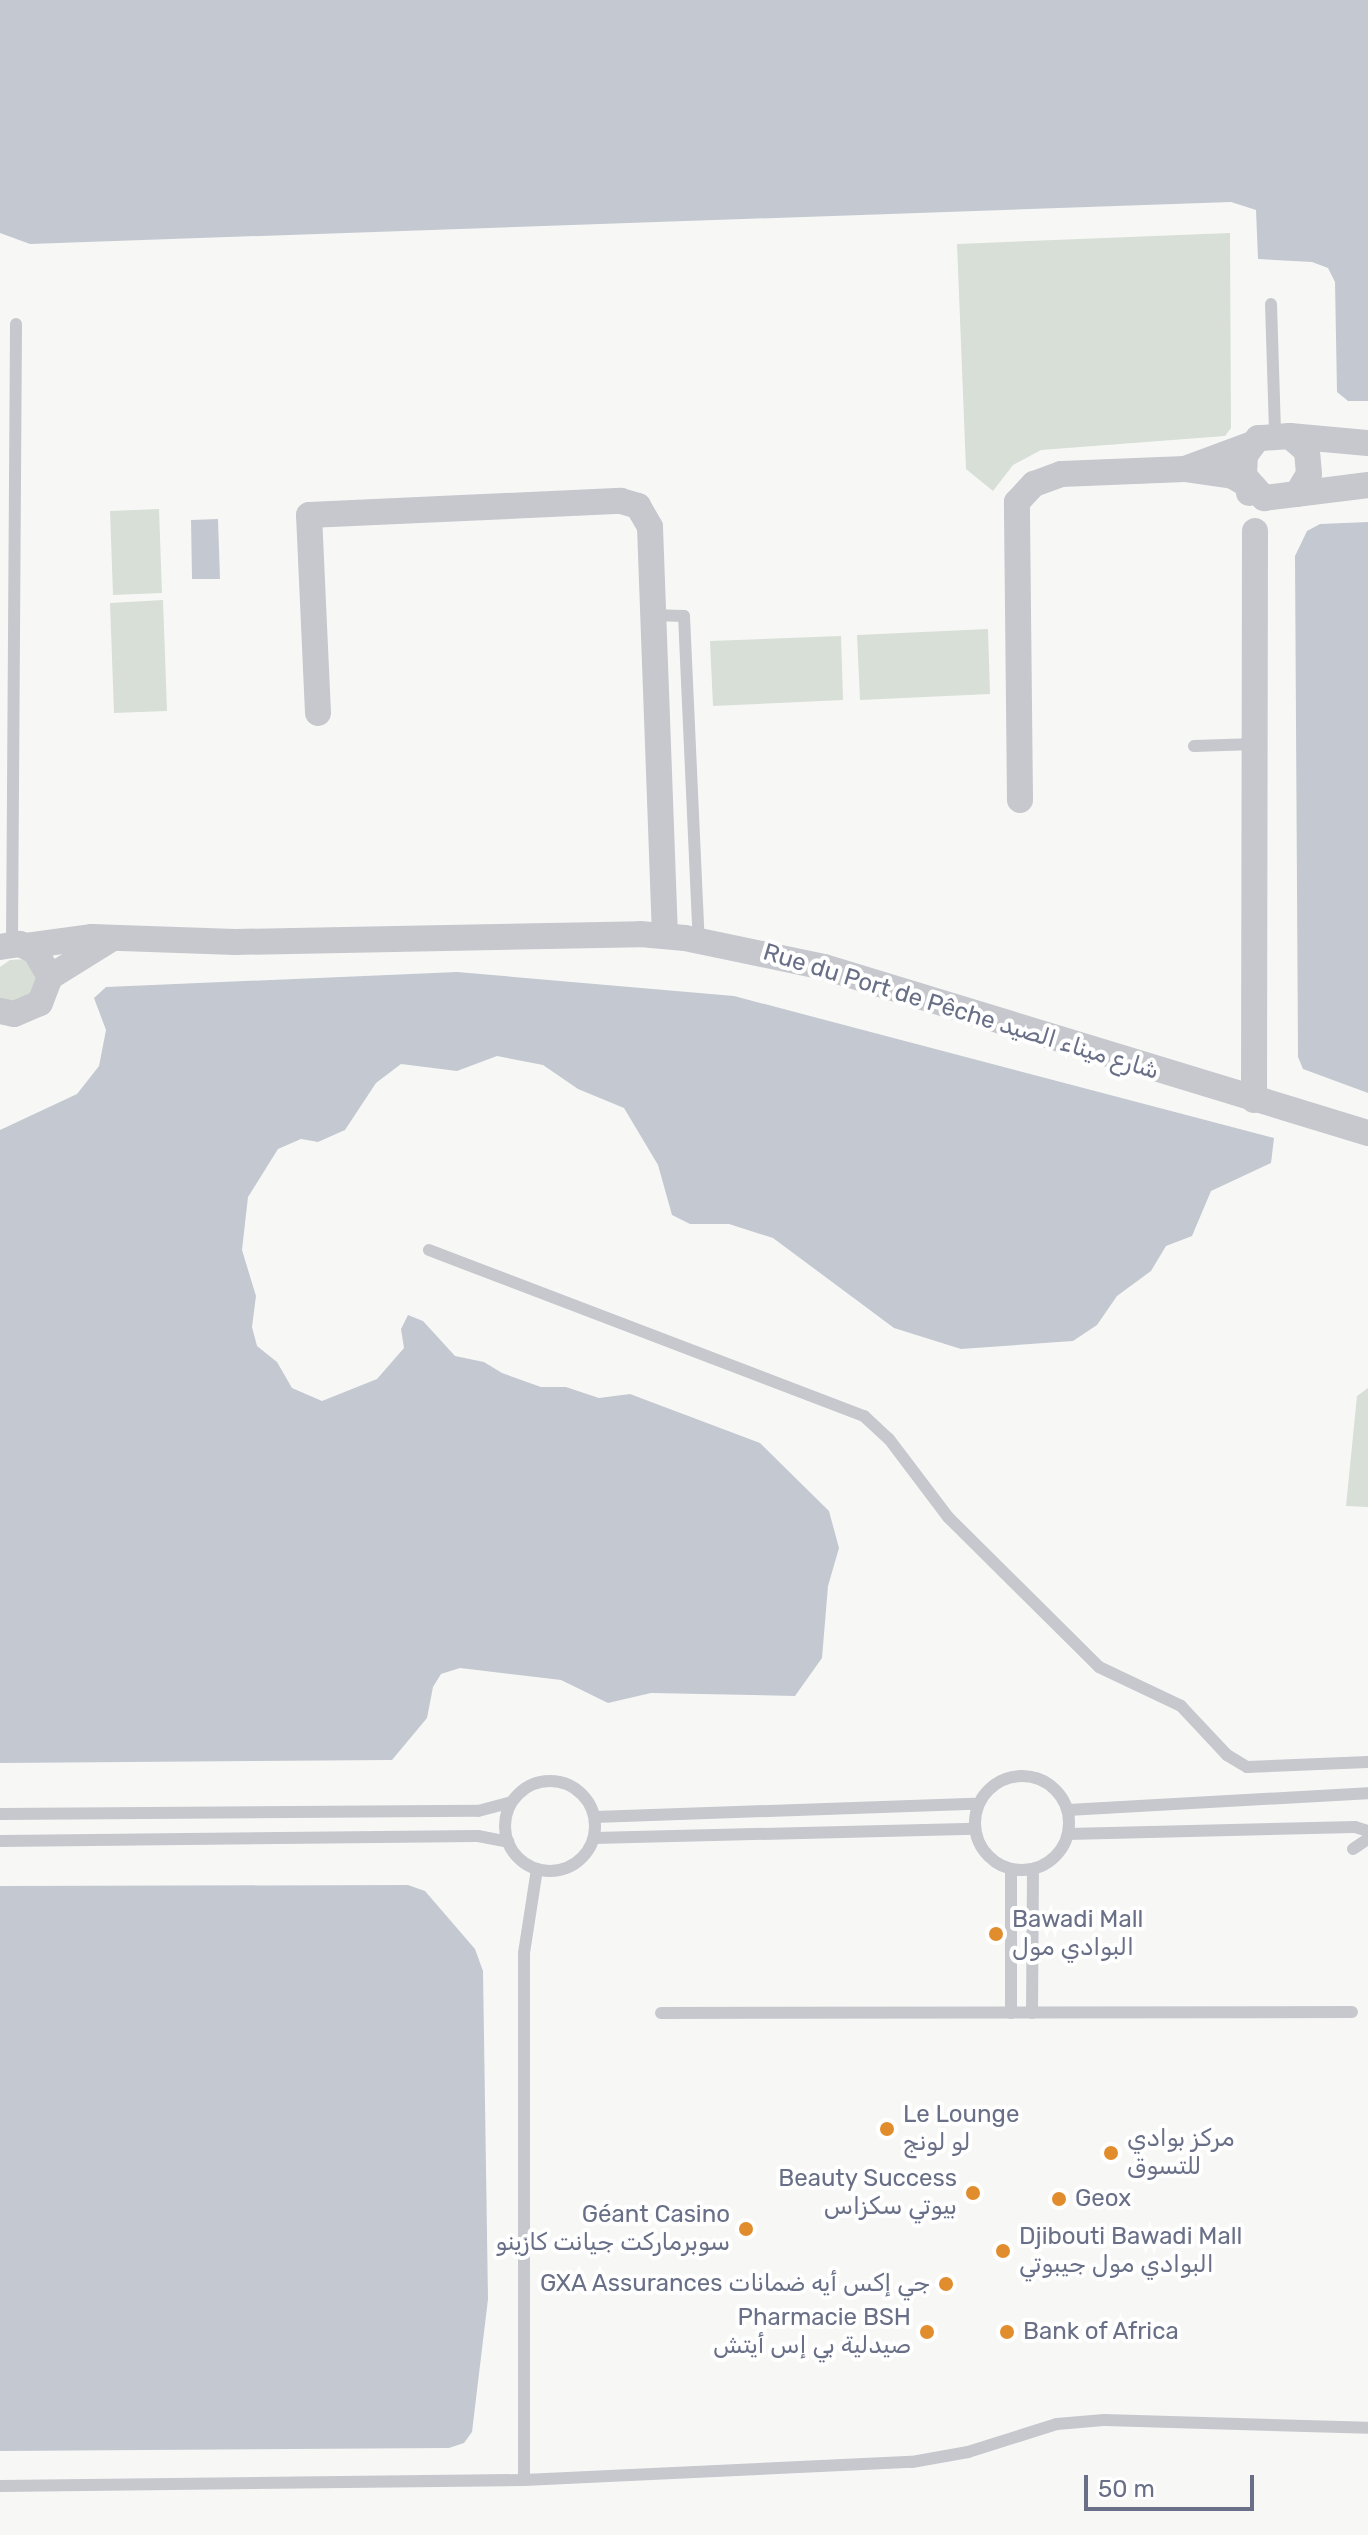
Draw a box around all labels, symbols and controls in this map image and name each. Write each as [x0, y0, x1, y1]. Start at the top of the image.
street label: Rue du Port de Pêche شارع ميناء الصيد [760, 938, 1162, 1086]
place label: Bawadi Mall البوادي مول [1012, 1906, 1143, 1962]
marker: Bawadi Mall البوادي مول [987, 1925, 1005, 1943]
place label: Le Lounge لو لونج [903, 2101, 1019, 2157]
marker: Le Lounge لو لونج [878, 2120, 896, 2138]
place label: مركز بوادي للتسوق [1127, 2125, 1235, 2181]
marker: مركز بوادي للتسوق [1102, 2144, 1120, 2162]
place label: Beauty Success بيوتي سكزاس [778, 2165, 957, 2221]
marker: Beauty Success بيوتي سكزاس [964, 2184, 982, 2202]
place label: Geox [1075, 2185, 1131, 2213]
marker: Geox [1050, 2190, 1068, 2208]
place label: Géant Casino سوبرماركت جيانت كازينو [495, 2201, 730, 2257]
marker: Géant Casino سوبرماركت جيانت كازينو [737, 2220, 755, 2238]
place label: Djibouti Bawadi Mall البوادي مول جيبوتي [1019, 2223, 1242, 2279]
marker: Djibouti Bawadi Mall البوادي مول جيبوتي [994, 2242, 1012, 2260]
place label: GXA Assurances جي إكس أيه ضمانات [539, 2270, 930, 2298]
marker: GXA Assurances جي إكس أيه ضمانات [937, 2275, 955, 2293]
place label: Pharmacie BSH صيدلية بي إس أيتش [713, 2304, 911, 2360]
place label: Bank of Africa [1023, 2318, 1180, 2346]
marker: Pharmacie BSH صيدلية بي إس أيتش [918, 2323, 936, 2341]
marker: Bank of Africa [998, 2323, 1016, 2341]
scale bar [1088, 2459, 1258, 2509]
text: 50 m [1098, 2475, 1155, 2503]

